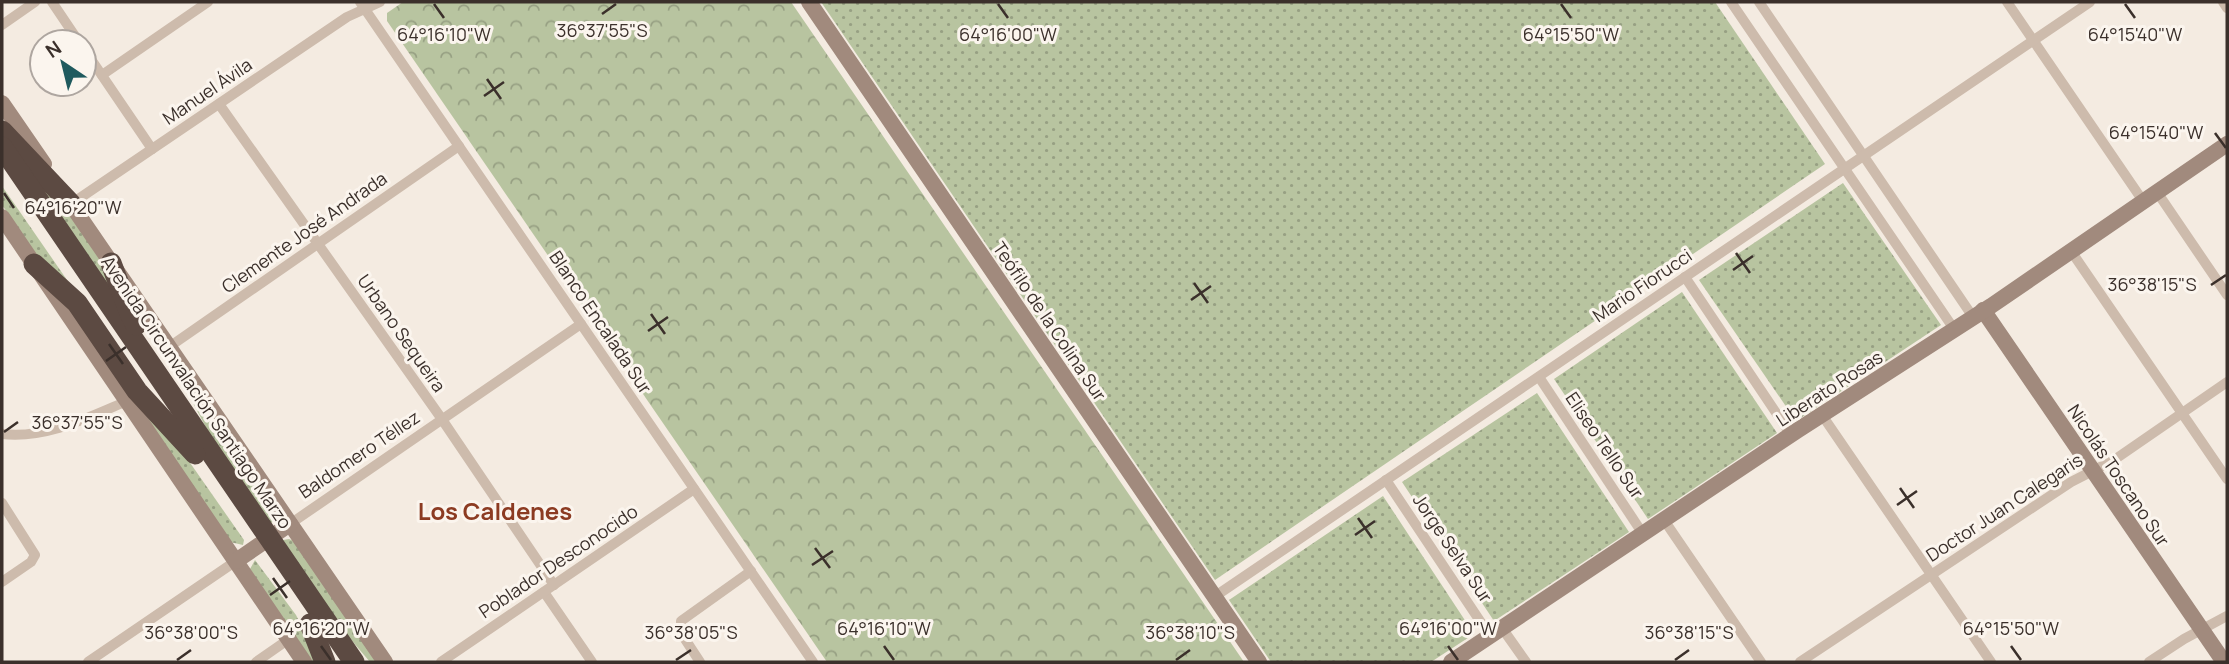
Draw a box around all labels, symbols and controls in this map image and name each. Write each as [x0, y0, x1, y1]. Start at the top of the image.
text: 36°37'55"S [557, 18, 648, 42]
text: 64°16'10"W [397, 22, 491, 46]
text: 64°16'00"W [959, 22, 1057, 46]
text: 64°15'50"W [1523, 22, 1619, 46]
text: 64°15'40"W [2088, 22, 2182, 46]
north arrow [28, 28, 98, 98]
text: N [40, 35, 66, 64]
street label: Manuel Ávila [158, 52, 256, 130]
text: 64°15'40"W [2109, 120, 2203, 144]
street label: Clemente José Andrada [217, 166, 391, 298]
text: 64°16'20"W [24, 195, 122, 219]
street label: Teófilo de la Colina Sur [988, 237, 1112, 406]
street label: Mario Fiorucci [1588, 243, 1696, 327]
street label: Blanco Encalada Sur [544, 246, 658, 398]
street label: Avenida Circunvalación Santiago Marzo [96, 251, 298, 533]
street label: Urbano Sequeira [352, 269, 452, 397]
text: 36°38'15"S [2107, 272, 2197, 296]
street label: Liberato Rosas [1771, 345, 1887, 431]
street label: Eliseo Tello Sur [1560, 387, 1650, 503]
street label: Nicolás Toscano Sur [2063, 399, 2176, 551]
street label: Baldomero Téllez [294, 405, 424, 503]
text: 36°37'55"S [32, 410, 123, 434]
street label: Doctor Juan Calegaris [1921, 447, 2087, 567]
street label: Jorge Selva Sur [1408, 489, 1499, 607]
district label: Los Caldenes [418, 494, 572, 527]
street label: Poblador Desconocido [474, 499, 642, 623]
text: 64°16'20"W [272, 616, 370, 640]
text: 64°16'10"W [837, 616, 931, 640]
text: 64°16'00"W [1399, 616, 1497, 640]
text: 64°15'50"W [1963, 616, 2059, 640]
text: 36°38'00"S [144, 620, 238, 644]
text: 36°38'05"S [645, 620, 738, 644]
text: 36°38'10"S [1145, 620, 1235, 644]
text: 36°38'15"S [1644, 620, 1734, 644]

